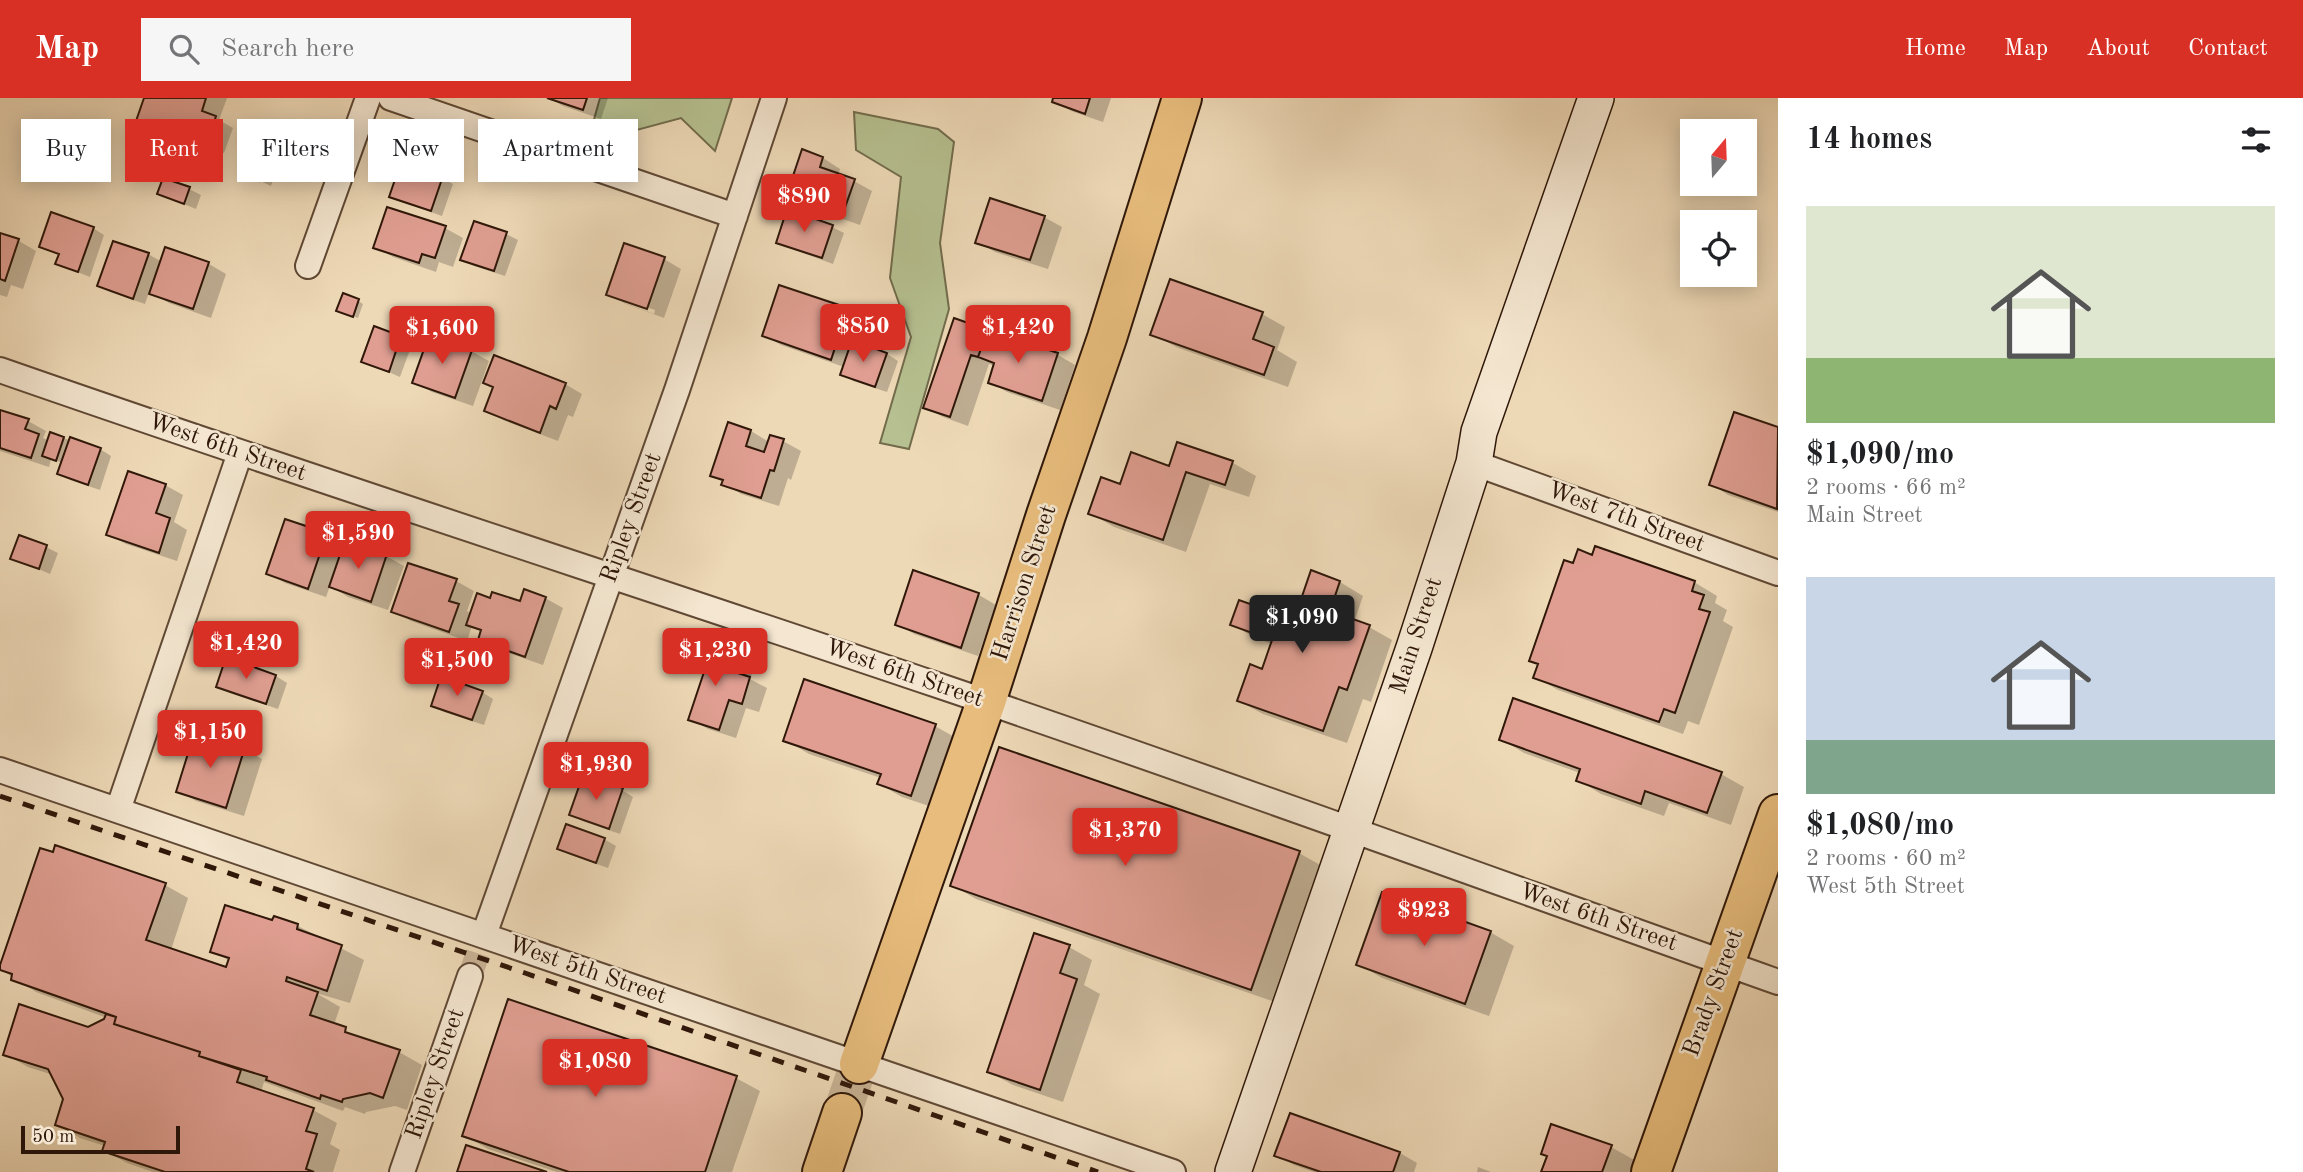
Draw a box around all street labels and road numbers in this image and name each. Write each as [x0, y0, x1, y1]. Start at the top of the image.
street label: West 6th Street [145, 410, 309, 486]
street label: Ripley Street [597, 450, 667, 586]
street label: West 7th Street [1544, 478, 1708, 558]
street label: Harrison Street [988, 502, 1062, 664]
street label: Main Street [1387, 574, 1447, 698]
street label: West 6th Street [822, 636, 986, 712]
street label: West 6th Street [1516, 880, 1680, 956]
street label: Brady Street [1680, 926, 1748, 1060]
street label: West 5th Street [505, 933, 669, 1009]
street label: Ripley Street [402, 1005, 470, 1143]

